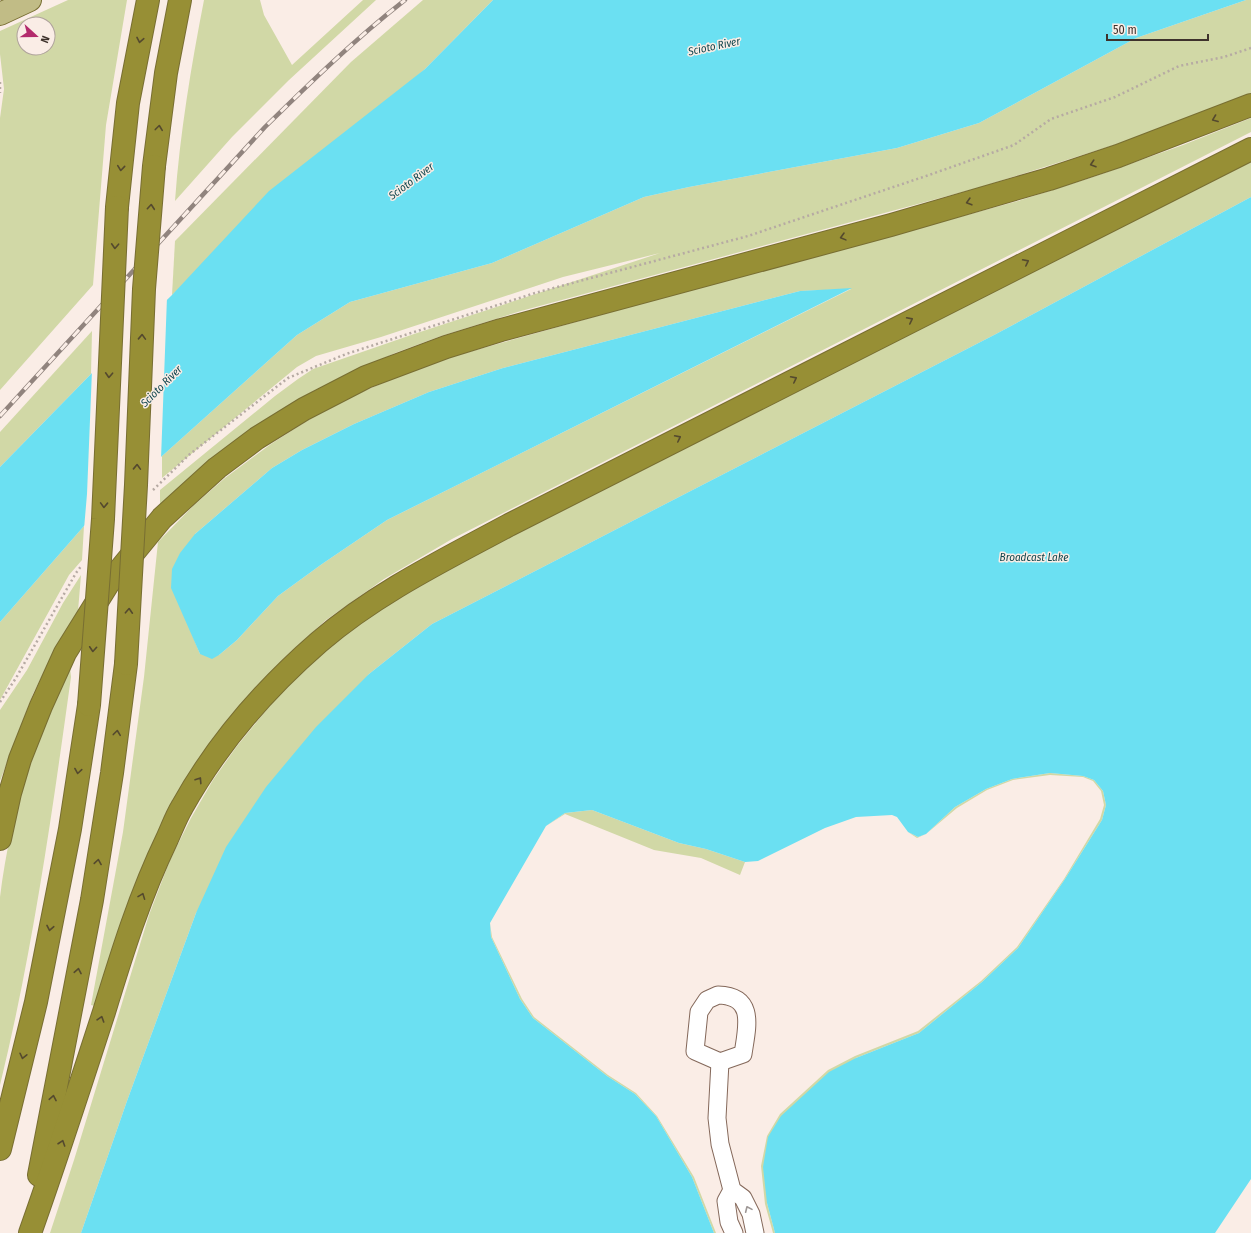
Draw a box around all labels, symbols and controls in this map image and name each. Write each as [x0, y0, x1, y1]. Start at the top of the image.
north arrow [16, 16, 56, 56]
scale bar [1107, 16, 1208, 42]
text: 50 m [1113, 23, 1137, 37]
text: N [38, 34, 52, 45]
water label: Scioto River [686, 34, 742, 59]
one-way arrow [136, 37, 145, 43]
one-way arrow [1211, 114, 1218, 122]
one-way arrow [154, 124, 163, 131]
one-way arrow [1090, 159, 1097, 168]
water label: Scioto River [385, 160, 437, 203]
one-way arrow [117, 165, 126, 171]
one-way arrow [965, 197, 972, 206]
one-way arrow [146, 204, 155, 210]
one-way arrow [840, 233, 847, 241]
one-way arrow [111, 243, 120, 249]
one-way arrow [1022, 259, 1029, 267]
one-way arrow [906, 318, 913, 325]
one-way arrow [137, 334, 146, 340]
water label: Scioto River [137, 362, 185, 410]
one-way arrow [105, 372, 113, 378]
one-way arrow [790, 376, 797, 384]
one-way arrow [674, 435, 681, 443]
one-way arrow [132, 464, 141, 470]
one-way arrow [99, 502, 108, 508]
water label: Broadcast Lake [1000, 551, 1068, 564]
one-way arrow [125, 608, 133, 614]
one-way arrow [89, 646, 98, 652]
one-way arrow [112, 730, 121, 736]
one-way arrow [75, 768, 83, 774]
one-way arrow [195, 777, 202, 784]
one-way arrow [93, 859, 102, 865]
one-way arrow [138, 893, 146, 900]
one-way arrow [47, 925, 55, 932]
one-way arrow [73, 967, 82, 974]
one-way arrow [96, 1016, 105, 1023]
one-way arrow [20, 1052, 28, 1059]
one-way arrow [49, 1095, 57, 1101]
one-way arrow [57, 1140, 65, 1147]
one-way arrow [745, 1205, 753, 1213]

